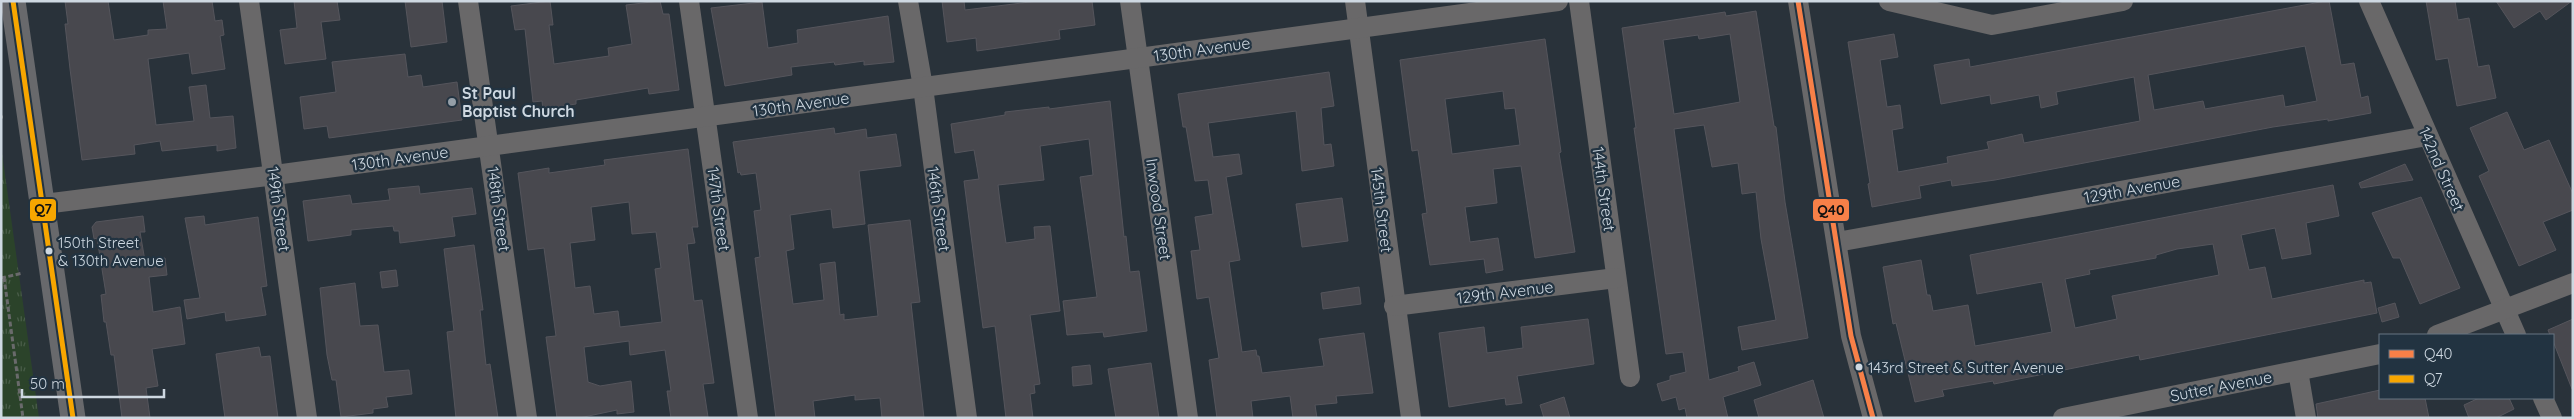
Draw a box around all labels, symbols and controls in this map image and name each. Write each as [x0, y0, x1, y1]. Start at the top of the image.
street label: 130th Avenue [1152, 32, 1252, 66]
place label: St Paul Baptist Church [462, 83, 575, 121]
street label: 130th Avenue [751, 87, 851, 121]
marker: St Paul Baptist Church [446, 96, 458, 108]
street label: 142nd Street [2415, 124, 2469, 214]
street label: 130th Avenue [350, 141, 450, 175]
street label: 144th Street [1588, 145, 1620, 233]
street label: Inwood Street [1142, 157, 1176, 261]
street label: 149th Street [263, 165, 295, 253]
street label: 148th Street [483, 165, 515, 253]
street label: 146th Street [923, 165, 955, 253]
street label: 147th Street [703, 166, 735, 252]
street label: 145th Street [1367, 166, 1397, 254]
street label: 129th Avenue [2082, 171, 2182, 207]
line badge: Q7 [29, 198, 57, 222]
line badge: Q40 [1812, 198, 1850, 222]
text: Q7 [34, 200, 52, 218]
text: Q40 [1817, 201, 1845, 219]
place label: 150th Street & 130th Avenue [58, 233, 164, 270]
marker: 150th Street & 130th Avenue [44, 246, 54, 256]
street label: 129th Avenue [1455, 276, 1555, 308]
legend [2379, 334, 2554, 399]
text: Q40 [2424, 344, 2453, 363]
place label: 143rd Street & Sutter Avenue [1868, 358, 2064, 377]
marker: 143rd Street & Sutter Avenue [1854, 362, 1864, 372]
scale bar [22, 366, 165, 398]
street label: Sutter Avenue [2168, 366, 2274, 406]
text: Q7 [2424, 369, 2443, 388]
text: 50 m [30, 374, 65, 393]

